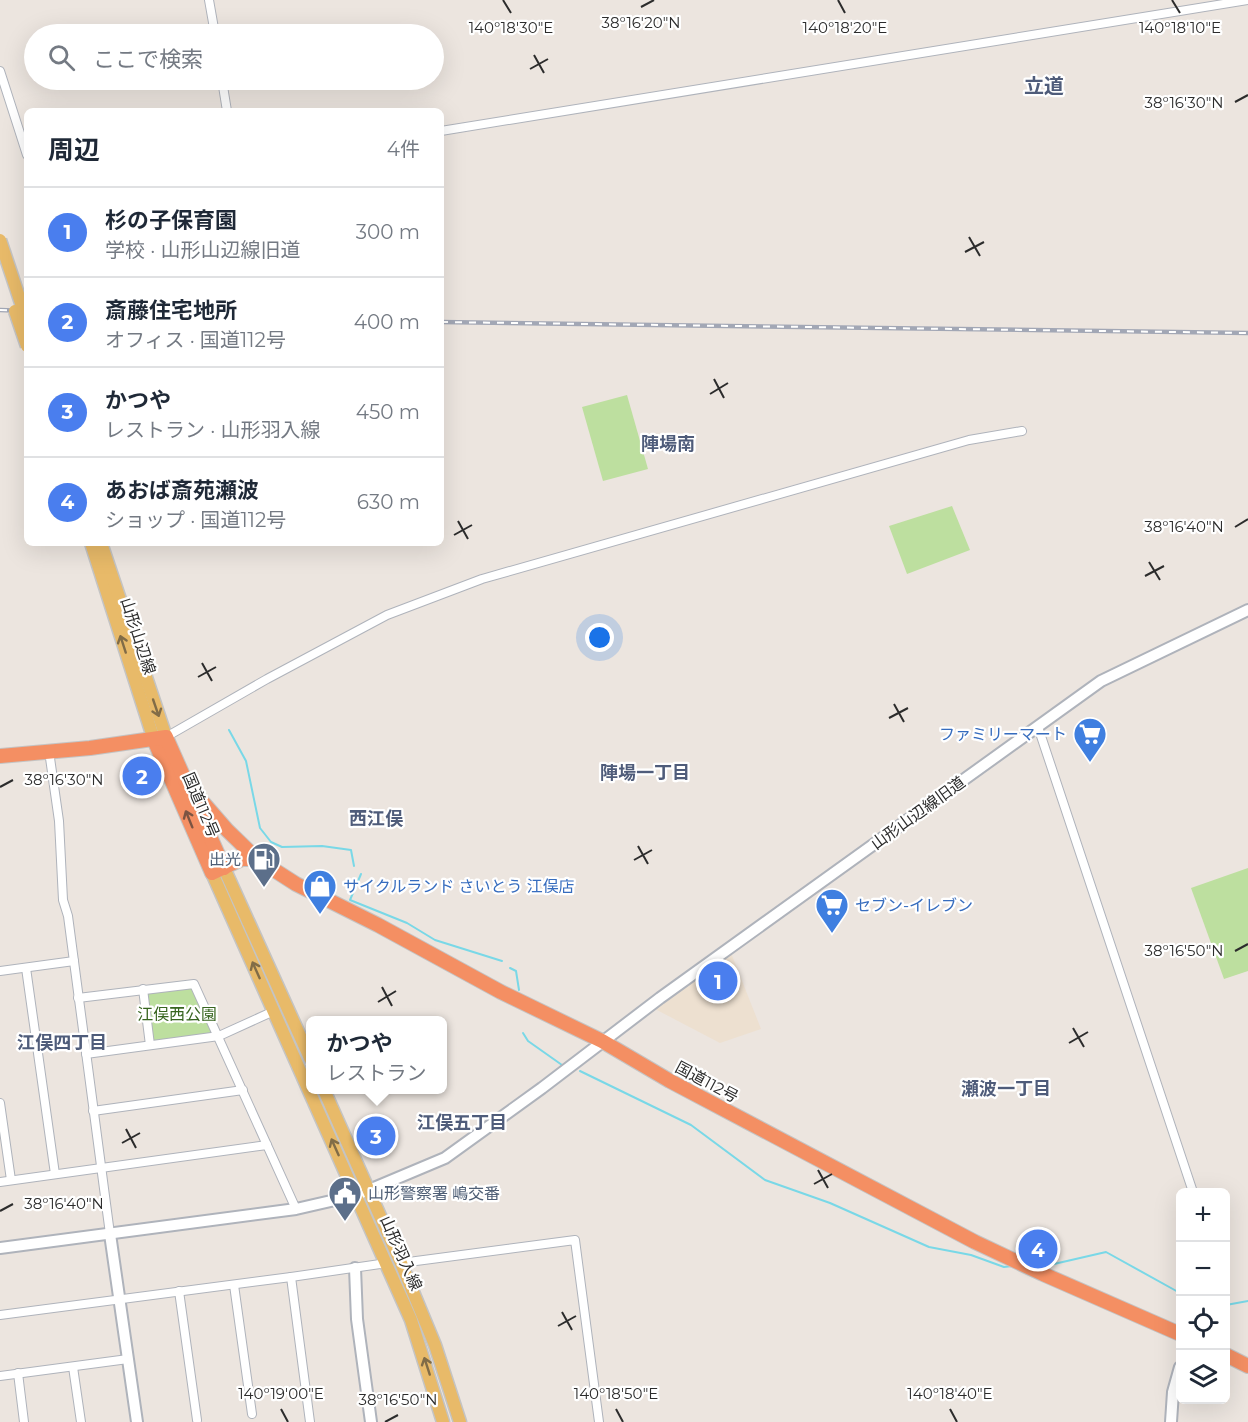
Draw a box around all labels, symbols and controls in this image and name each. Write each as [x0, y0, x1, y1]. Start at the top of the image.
text: 38°16'20"N [601, 13, 681, 32]
text: 140°18'30"E [469, 18, 553, 37]
text: 140°18'20"E [803, 18, 887, 37]
text: 140°18'10"E [1139, 18, 1221, 37]
search box [24, 24, 444, 90]
icon: search [45, 41, 78, 74]
text: ここで検索 [93, 46, 203, 73]
district label: 立道 [1024, 74, 1064, 98]
text: 38°16'30"N [1145, 93, 1223, 112]
text: 周辺 [48, 134, 100, 166]
text: 4件 [387, 137, 420, 161]
text: 杉の子保育園 [105, 207, 237, 234]
text: 1 [64, 220, 71, 244]
text: 300 m [356, 220, 420, 244]
text: 学校 · 山形山辺線旧道 [105, 238, 301, 262]
text: 斎藤住宅地所 [105, 297, 237, 324]
text: 2 [62, 310, 73, 334]
text: 400 m [354, 310, 420, 334]
text: オフィス · 国道112号 [105, 328, 286, 352]
text: かつや [105, 387, 171, 414]
text: 3 [62, 400, 73, 424]
text: 450 m [356, 400, 420, 424]
text: レストラン · 山形羽入線 [105, 418, 321, 442]
district label: 陣場南 [641, 433, 695, 455]
text: あおば斎苑瀬波 [105, 477, 259, 504]
text: 4 [61, 490, 74, 514]
text: 630 m [357, 490, 420, 514]
text: ショップ · 国道112号 [105, 508, 286, 532]
text: 38°16'40"N [1144, 517, 1224, 536]
street label: 山形山辺線 [117, 595, 159, 677]
your location [585, 623, 614, 652]
one-way arrow [117, 635, 128, 654]
one-way arrow [152, 698, 163, 717]
supermarket icon: ファミリーマート [1072, 716, 1108, 763]
place label: ファミリーマート [939, 725, 1067, 744]
pin: 2 [122, 754, 162, 798]
district label: 陣場一丁目 [600, 762, 690, 784]
text: 38°16'30"N [25, 770, 103, 789]
street label: 国道112号 [179, 770, 223, 840]
street label: 山形山辺線旧道 [867, 772, 969, 854]
district label: 西江俣 [349, 808, 404, 830]
one-way arrow [183, 810, 194, 829]
fuel station icon: 出光 [246, 841, 282, 888]
place label: 出光 [209, 850, 241, 869]
shop icon: サイクルランド さいとう 江俣店 [302, 868, 338, 915]
place label: サイクルランド さいとう 江俣店 [343, 877, 575, 896]
supermarket icon: セブン-イレブン [814, 887, 850, 934]
place label: セブン-イレブン [855, 896, 973, 915]
text: 38°16'50"N [1145, 941, 1223, 960]
pin: 1 [698, 958, 738, 1004]
one-way arrow [249, 961, 261, 979]
park label: 江俣西公園 [137, 1005, 217, 1024]
popup [306, 1016, 447, 1094]
text: かつや [327, 1030, 393, 1057]
district label: 江俣四丁目 [17, 1032, 107, 1054]
street label: 国道112号 [672, 1057, 742, 1107]
text: レストラン [327, 1061, 427, 1085]
district label: 瀬波一丁目 [961, 1078, 1051, 1100]
district label: 江俣五丁目 [417, 1112, 507, 1134]
pin: 3 [356, 1114, 395, 1158]
one-way arrow [329, 1139, 341, 1157]
public building icon: 山形警察署 嶋交番 [327, 1175, 363, 1222]
place label: 山形警察署 嶋交番 [368, 1184, 500, 1203]
map controls [1176, 1188, 1230, 1404]
button: + [1176, 1188, 1230, 1242]
text: 38°16'40"N [24, 1194, 104, 1213]
street label: 山形羽入線 [376, 1213, 426, 1293]
pin: 4 [1018, 1226, 1058, 1272]
button: − [1176, 1242, 1230, 1296]
button: locate [1176, 1296, 1230, 1350]
button: layers [1176, 1350, 1230, 1404]
one-way arrow [421, 1357, 432, 1376]
text: 140°19'00"E [238, 1384, 324, 1403]
text: 140°18'50"E [574, 1384, 658, 1403]
text: 140°18'40"E [907, 1384, 993, 1403]
text: 38°16'50"N [359, 1390, 437, 1409]

